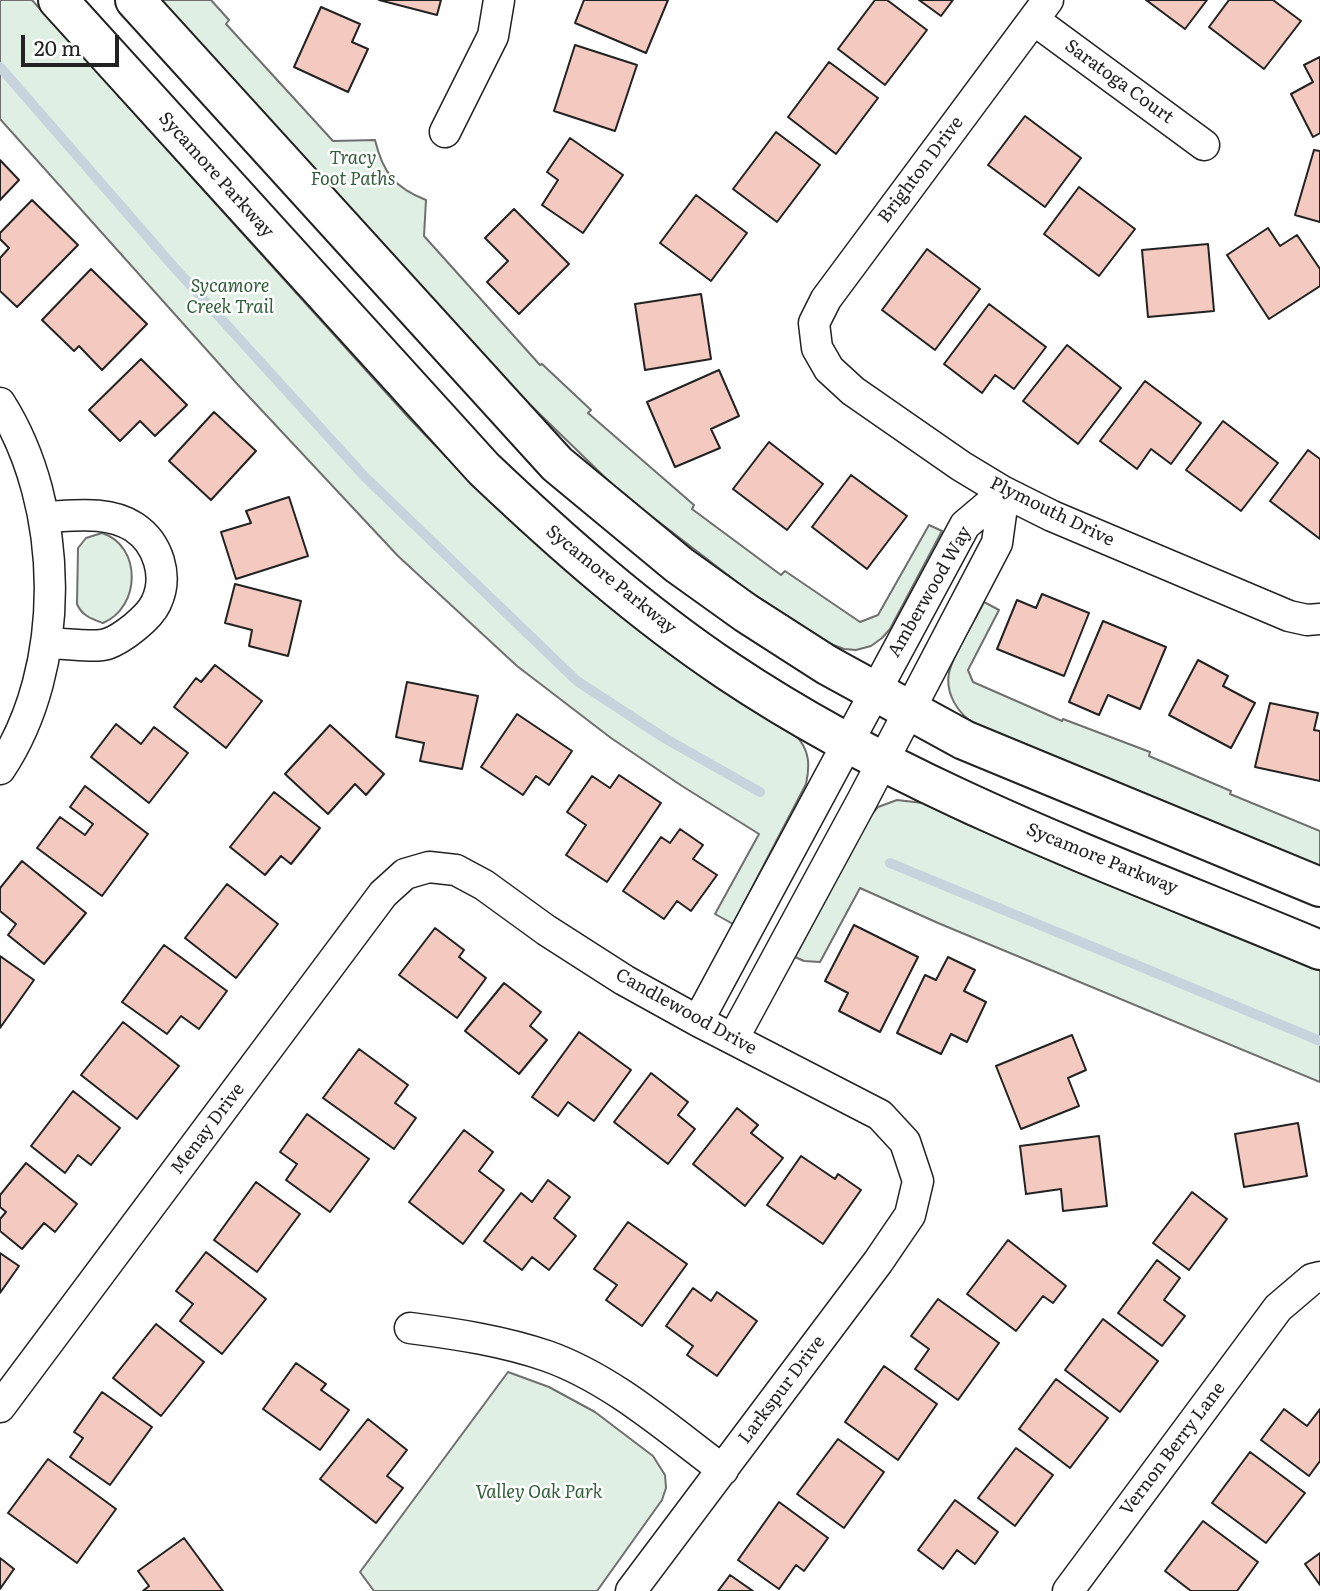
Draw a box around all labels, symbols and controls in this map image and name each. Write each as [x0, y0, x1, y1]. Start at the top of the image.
scale bar [24, 21, 122, 65]
text: 20 m [34, 31, 81, 62]
street label: Saratoga Court [1061, 35, 1177, 129]
street label: Sycamore Parkway [154, 108, 278, 242]
street label: Brighton Drive [874, 112, 968, 228]
park label: Tracy Foot Paths [311, 148, 395, 190]
park label: Sycamore Creek Trail [186, 276, 274, 318]
street label: Plymouth Drive [986, 473, 1118, 551]
street label: Sycamore Parkway [541, 521, 681, 639]
street label: Amberwood Way [884, 523, 976, 661]
street label: Sycamore Parkway [1023, 819, 1181, 899]
street label: Candlewood Drive [612, 964, 760, 1060]
street label: Menay Drive [167, 1079, 249, 1179]
street label: Larkspur Drive [734, 1332, 830, 1448]
street label: Vernon Berry Lane [1116, 1378, 1230, 1520]
park label: Valley Oak Park [475, 1482, 603, 1504]

